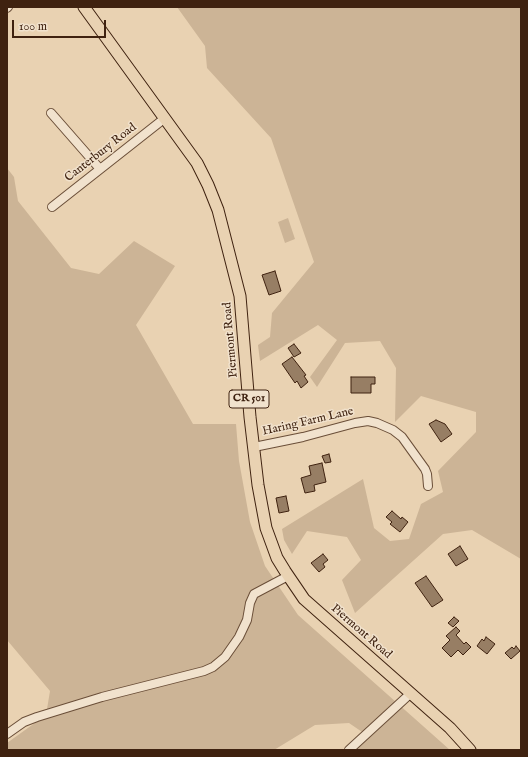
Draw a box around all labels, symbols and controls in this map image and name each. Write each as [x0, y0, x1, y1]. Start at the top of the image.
scale bar [14, 12, 108, 38]
text: 100 m [19, 19, 47, 34]
street label: Canterbury Road [62, 121, 140, 185]
street label: Piermont Road [221, 302, 241, 378]
road number: CR 501 [229, 390, 269, 408]
street label: Haring Farm Lane [261, 405, 355, 439]
street label: Piermont Road [328, 602, 394, 662]

